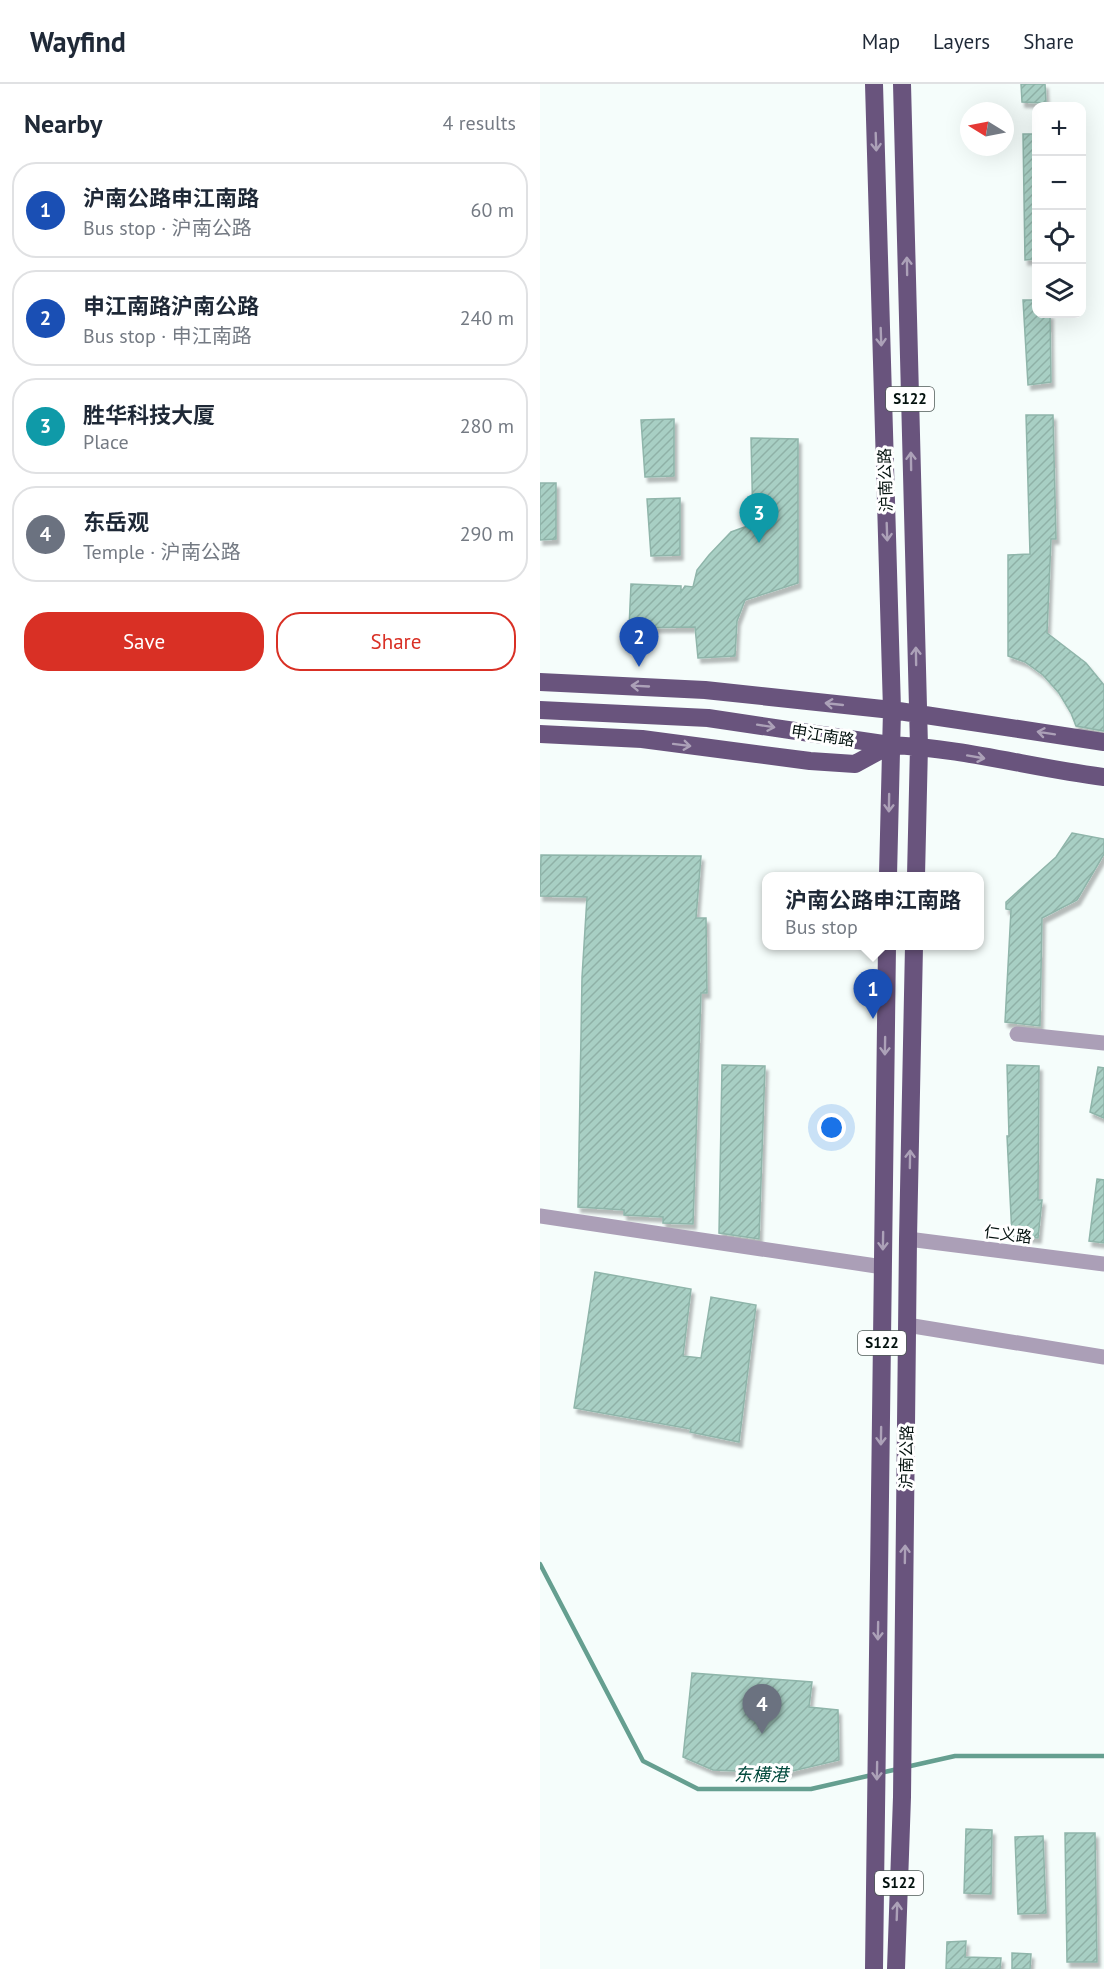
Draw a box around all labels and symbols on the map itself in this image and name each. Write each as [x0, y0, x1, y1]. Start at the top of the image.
north arrow [960, 102, 1014, 156]
one-way arrow [870, 132, 881, 152]
one-way arrow [901, 256, 912, 276]
one-way arrow [876, 327, 887, 347]
road number: S122 [886, 387, 934, 411]
street label: 沪南公路 [874, 448, 896, 512]
one-way arrow [906, 451, 917, 471]
pin: 3 [740, 494, 778, 543]
one-way arrow [881, 522, 893, 542]
pin: 2 [620, 618, 658, 667]
one-way arrow [910, 646, 922, 666]
one-way arrow [630, 681, 650, 692]
one-way arrow [824, 698, 844, 709]
street label: 申江南路 [790, 720, 856, 750]
one-way arrow [755, 721, 775, 732]
one-way arrow [1037, 728, 1057, 739]
one-way arrow [672, 739, 691, 750]
one-way arrow [966, 751, 986, 762]
one-way arrow [883, 793, 895, 813]
pin: 1 [854, 970, 892, 1019]
one-way arrow [880, 1035, 891, 1055]
your location [817, 1113, 846, 1142]
one-way arrow [904, 1150, 915, 1170]
street label: 仁义路 [983, 1221, 1033, 1247]
one-way arrow [877, 1230, 889, 1250]
road number: S122 [858, 1331, 906, 1355]
one-way arrow [875, 1425, 887, 1445]
street label: 沪南公路 [895, 1425, 917, 1489]
one-way arrow [899, 1545, 911, 1565]
one-way arrow [872, 1620, 884, 1640]
pin: 4 [742, 1684, 782, 1734]
one-way arrow [871, 1760, 882, 1780]
water label: 东横港 [734, 1763, 791, 1786]
road number: S122 [875, 1871, 923, 1895]
one-way arrow [892, 1901, 903, 1921]

